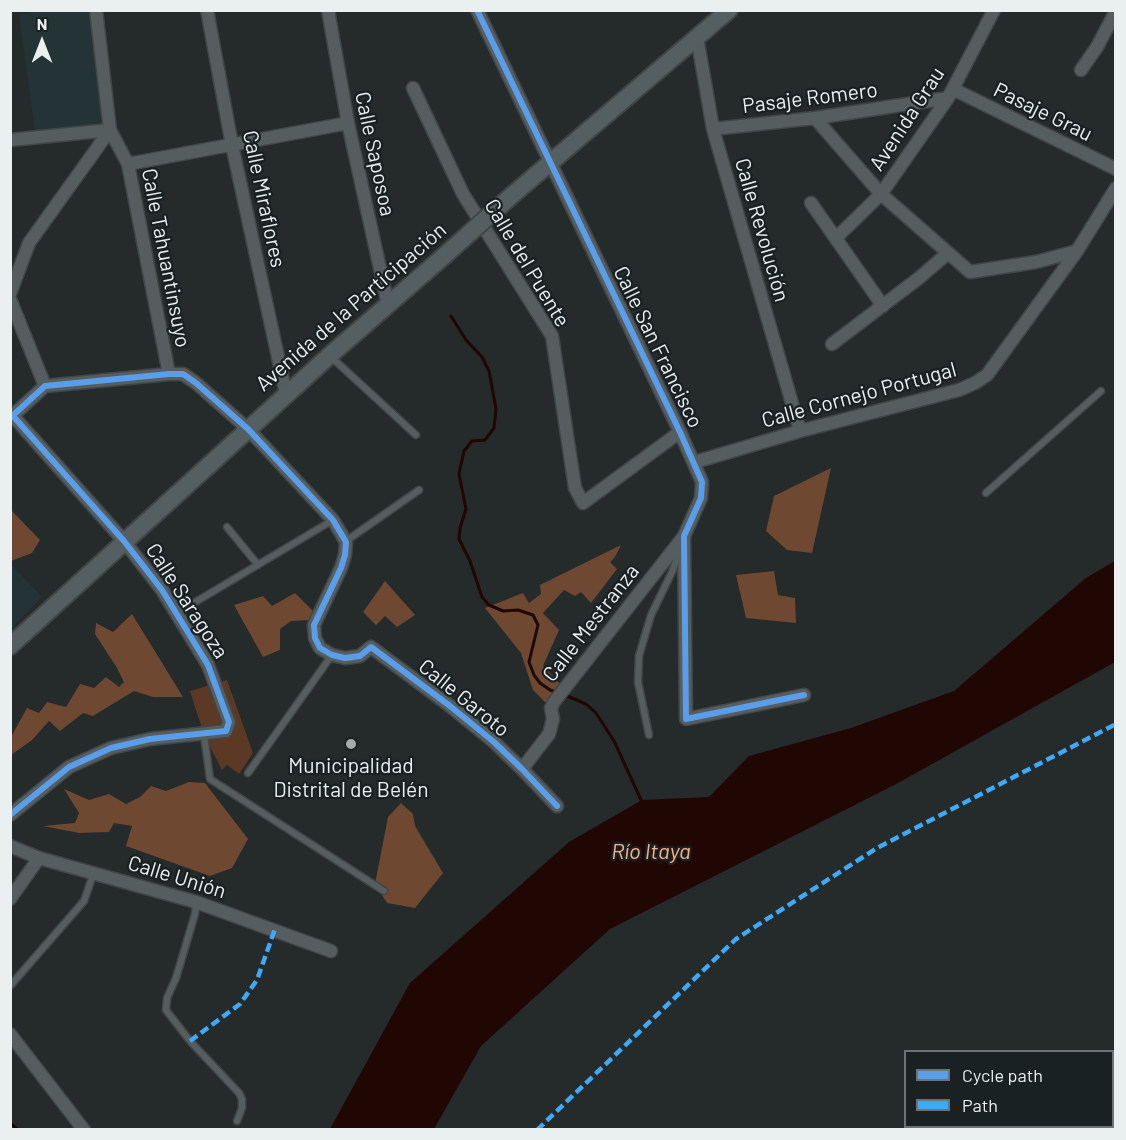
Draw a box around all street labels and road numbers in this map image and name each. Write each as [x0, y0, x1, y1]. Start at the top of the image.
street label: Avenida Grau [864, 62, 950, 176]
street label: Pasaje Romero [741, 77, 879, 119]
street label: Pasaje Grau [989, 77, 1097, 147]
street label: Calle Saposoa [350, 90, 400, 218]
street label: Calle Miraflores [237, 128, 291, 270]
street label: Calle Revolución [729, 155, 795, 305]
street label: Calle Tahuantinsuyo [136, 166, 196, 350]
street label: Calle del Puente [479, 194, 575, 332]
street label: Avenida de la Participación [251, 217, 451, 397]
street label: Calle San Francisco [608, 262, 708, 432]
street label: Calle Cornejo Portugal [759, 357, 959, 433]
street label: Calle Saragoza [140, 539, 234, 663]
street label: Calle Mestranza [537, 559, 645, 687]
street label: Calle Garoto [414, 654, 514, 742]
street label: Calle Unión [125, 850, 229, 904]

